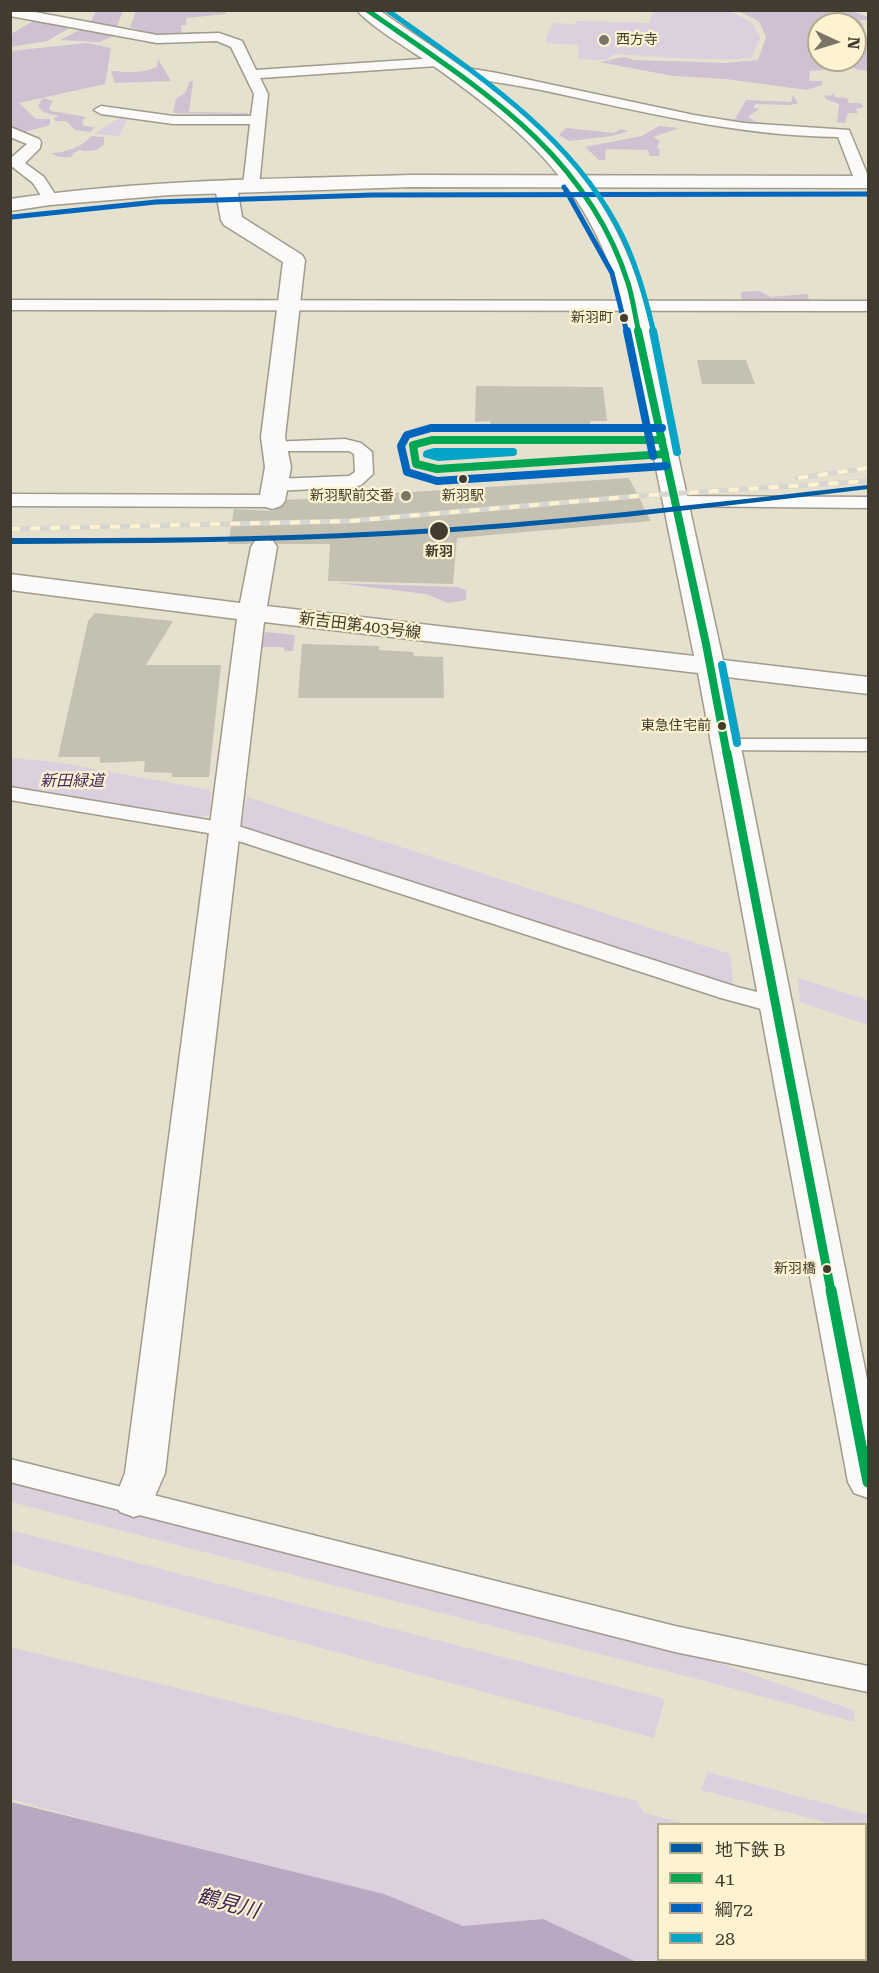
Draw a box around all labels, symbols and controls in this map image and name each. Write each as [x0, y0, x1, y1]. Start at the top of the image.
north arrow [807, 12, 867, 72]
place label: 西方寺 [616, 32, 658, 48]
marker: 西方寺 [597, 33, 611, 47]
text: N [844, 36, 863, 50]
place label: 新羽町 [571, 310, 613, 326]
marker: 新羽町 [618, 312, 630, 324]
marker: 新羽駅 [457, 473, 469, 485]
place label: 新羽駅前交番 [310, 488, 394, 504]
place label: 新羽駅 [442, 488, 484, 504]
marker: 新羽駅前交番 [399, 489, 413, 503]
marker: 新羽 [428, 520, 450, 542]
place label: 新羽 [425, 544, 453, 560]
street label: 新吉田第403号線 [298, 609, 422, 643]
place label: 東急住宅前 [641, 718, 711, 734]
marker: 東急住宅前 [716, 720, 728, 732]
park label: 新田緑道 [40, 771, 104, 791]
place label: 新羽橋 [774, 1261, 816, 1277]
marker: 新羽橋 [821, 1263, 833, 1275]
legend [657, 1823, 867, 1961]
text: 地下鉄 B [715, 1839, 786, 1860]
text: 41 [715, 1868, 735, 1889]
water label: 鶴見川 [194, 1884, 262, 1924]
text: 綱72 [715, 1899, 753, 1920]
text: 28 [715, 1928, 735, 1949]

